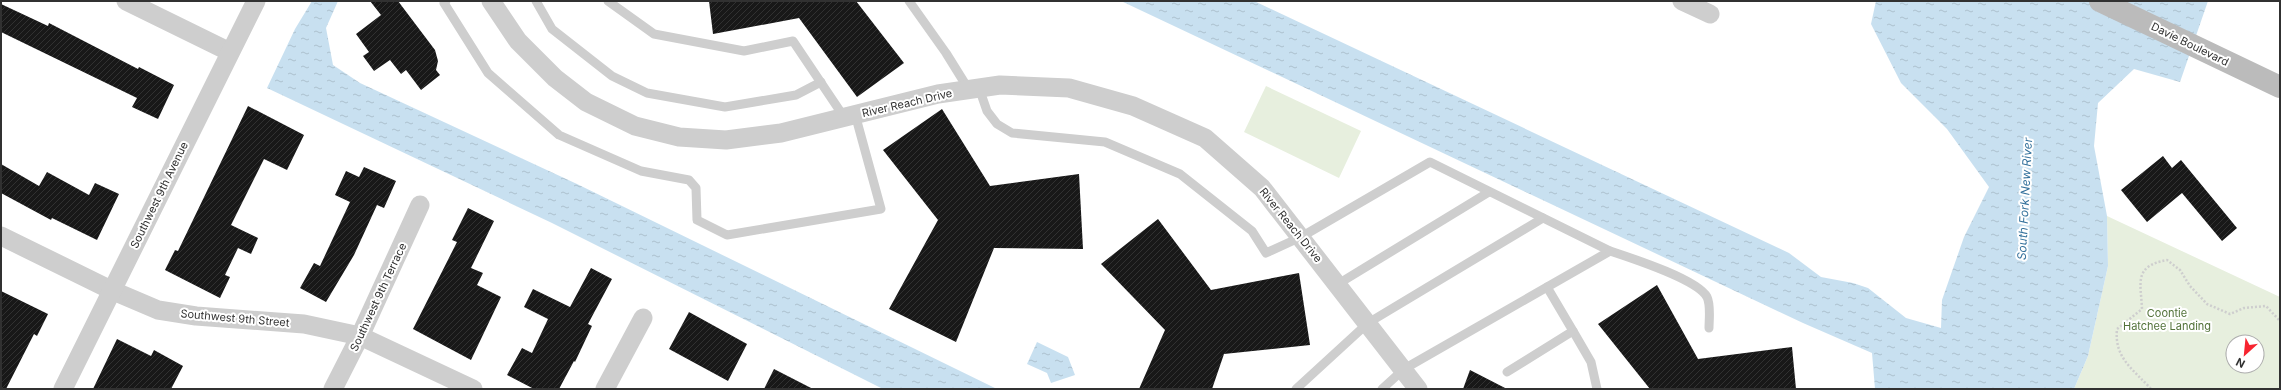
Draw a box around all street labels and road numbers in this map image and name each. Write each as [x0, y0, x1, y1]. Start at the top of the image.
street label: Davie Boulevard [2149, 19, 2231, 69]
street label: River Reach Drive [861, 86, 953, 120]
street label: Southwest 9th Avenue [127, 139, 191, 251]
street label: River Reach Drive [1257, 185, 1325, 265]
street label: Southwest 9th Terrace [347, 241, 409, 353]
street label: Southwest 9th Street [180, 306, 290, 330]

